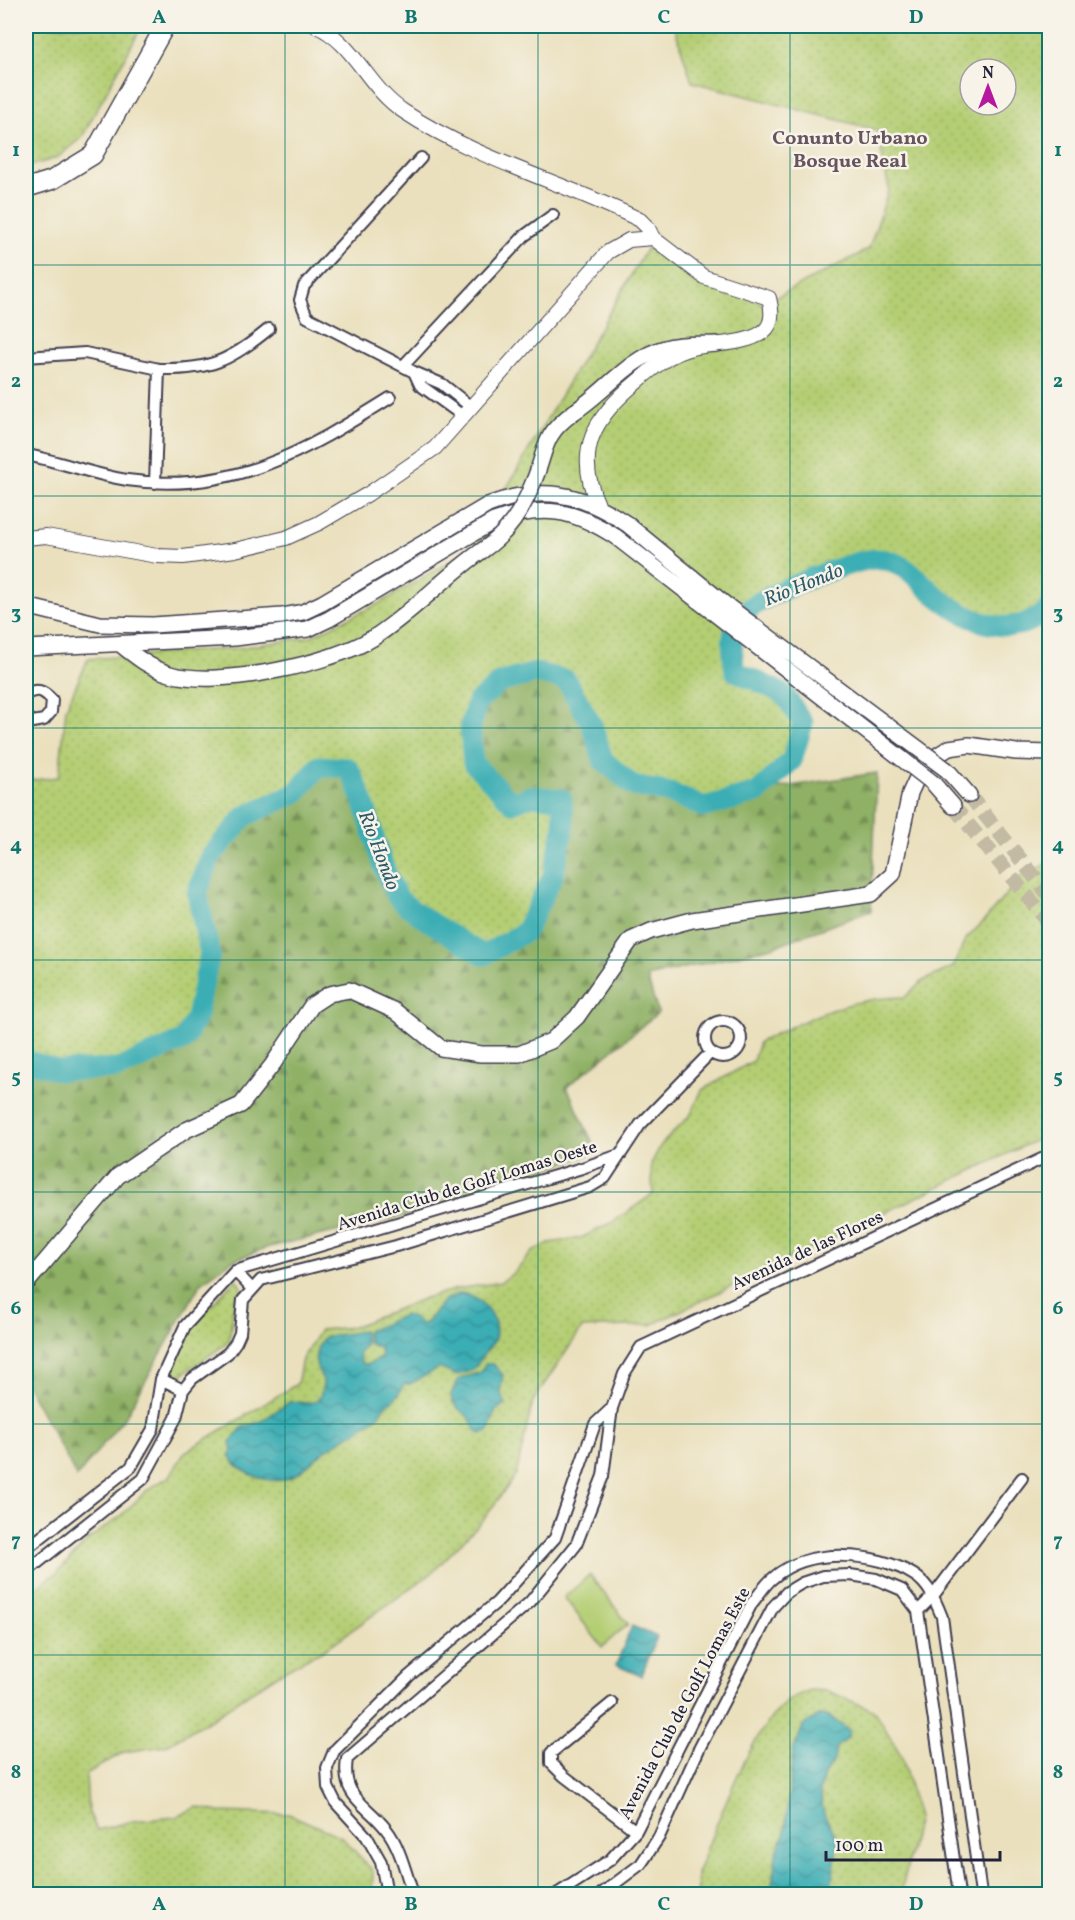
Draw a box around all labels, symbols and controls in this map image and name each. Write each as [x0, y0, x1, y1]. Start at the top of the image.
text: A [152, 4, 166, 32]
text: B [404, 4, 418, 32]
text: C [658, 4, 671, 32]
text: D [909, 4, 923, 32]
north arrow [958, 57, 1018, 117]
text: N [982, 63, 994, 85]
district label: Conunto Urbano Bosque Real [772, 125, 928, 176]
text: 1 [12, 137, 20, 165]
text: 1 [1054, 137, 1062, 165]
text: 2 [11, 368, 21, 396]
text: 2 [1053, 368, 1063, 396]
water label: Rio Hondo [760, 557, 848, 614]
text: 3 [11, 600, 21, 628]
text: 3 [1053, 600, 1063, 628]
water label: Rio Hondo [350, 807, 406, 895]
text: 4 [10, 832, 22, 860]
text: 4 [1052, 832, 1064, 860]
text: 5 [11, 1064, 21, 1092]
text: 5 [1053, 1064, 1063, 1092]
street label: Avenida Club de Golf Lomas Oeste [334, 1135, 601, 1238]
street label: Avenida de las Flores [728, 1205, 888, 1298]
text: 6 [11, 1295, 22, 1323]
text: 6 [1053, 1295, 1064, 1323]
text: 7 [11, 1527, 21, 1555]
text: 7 [1053, 1527, 1063, 1555]
street label: Avenida Club de Golf Lomas Este [613, 1583, 757, 1824]
text: 8 [11, 1759, 21, 1787]
text: 8 [1053, 1759, 1063, 1787]
scale bar [826, 1824, 1000, 1862]
text: 100 m [835, 1834, 884, 1859]
text: A [152, 1891, 166, 1919]
text: B [404, 1891, 418, 1919]
text: C [658, 1891, 671, 1919]
text: D [909, 1891, 923, 1919]

